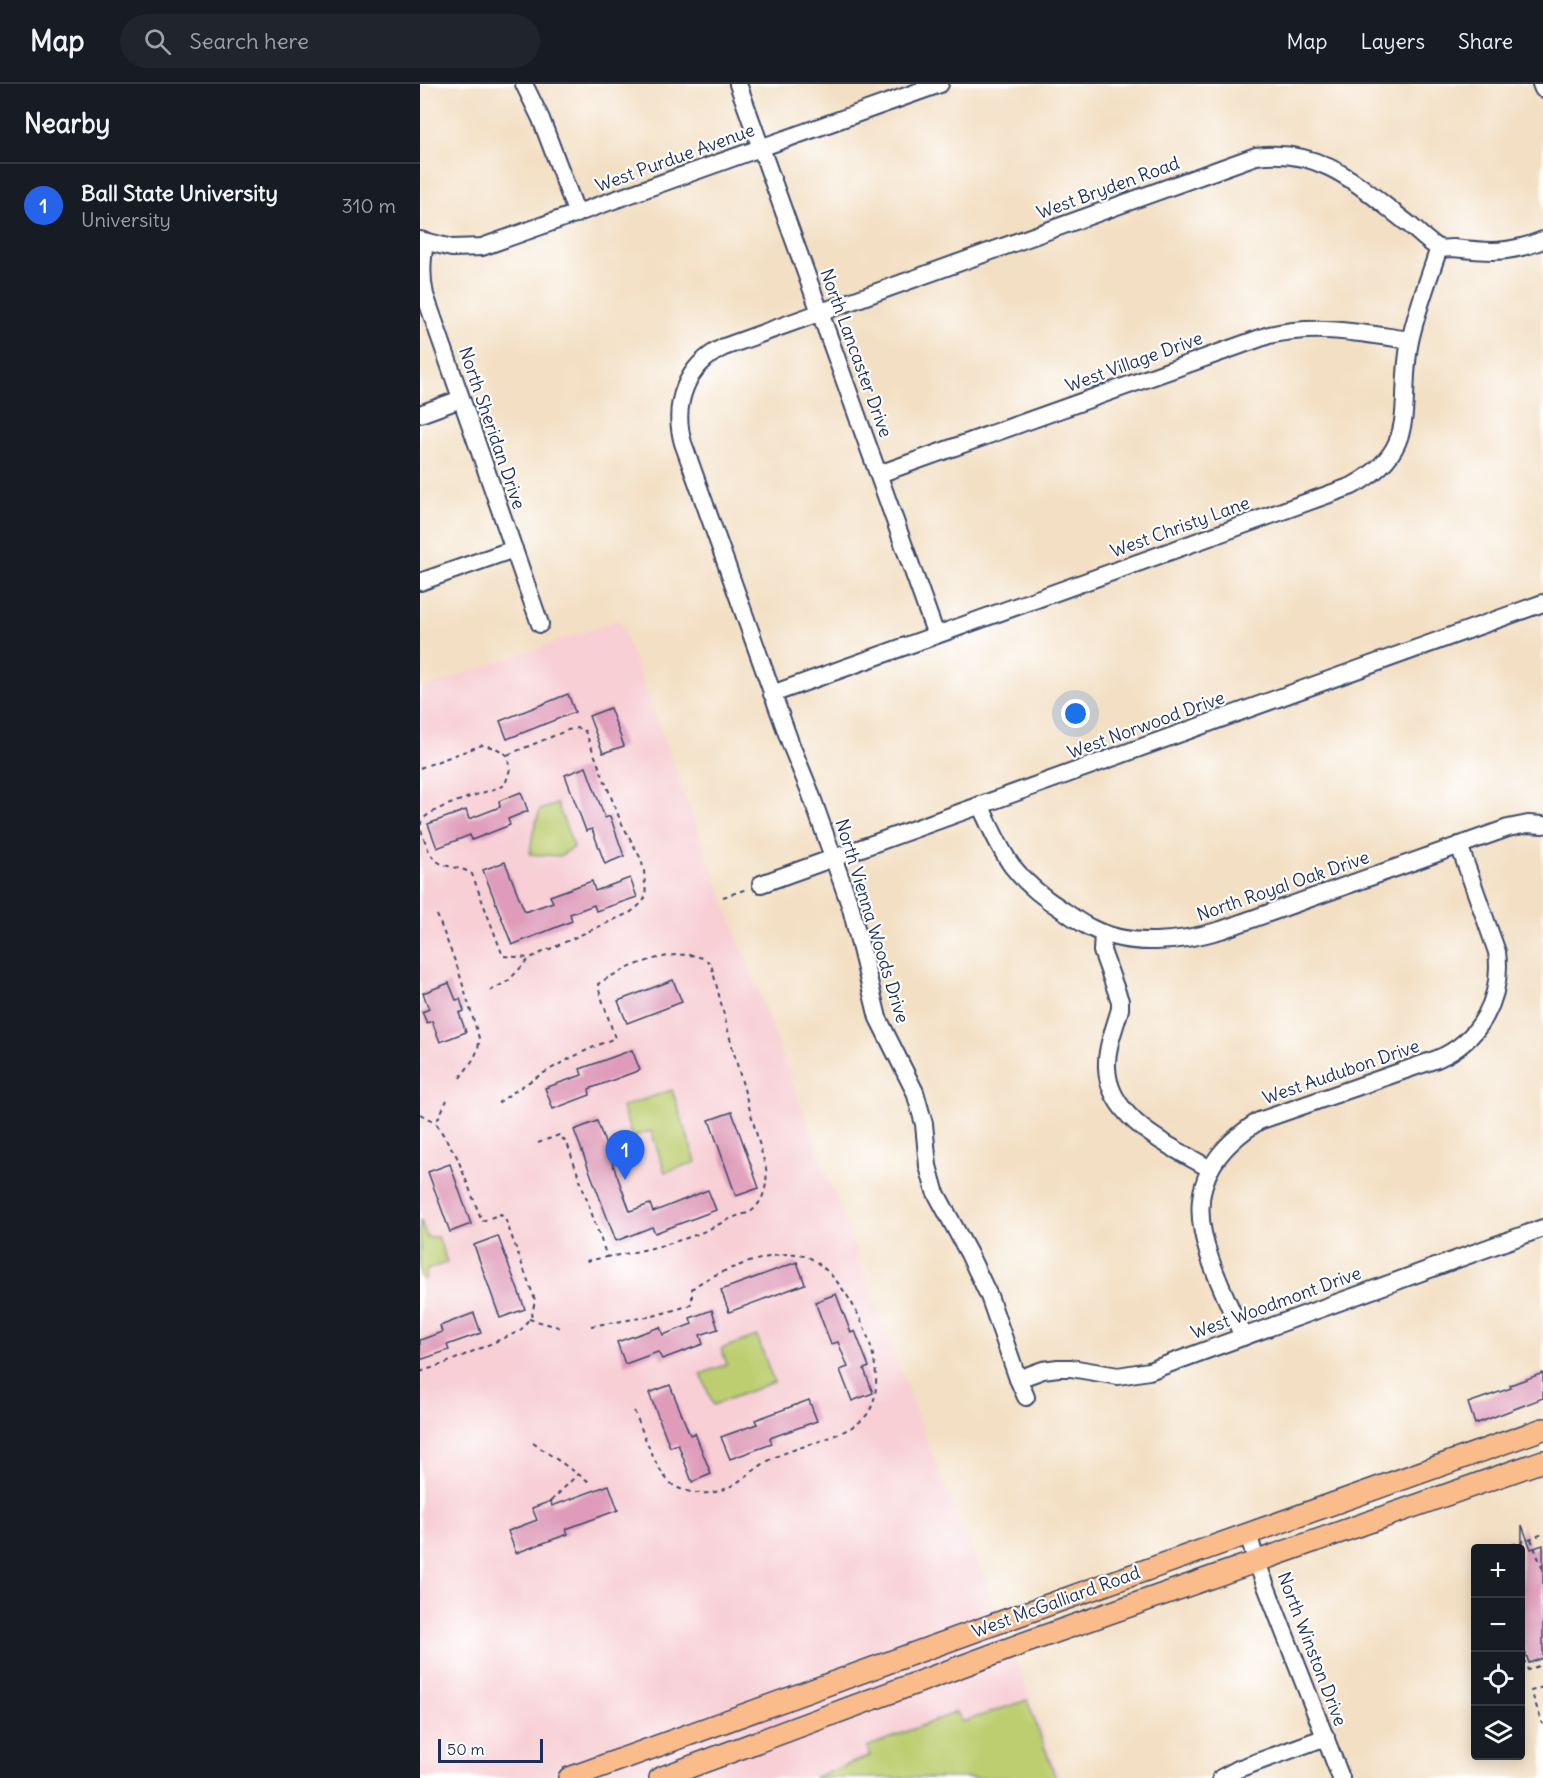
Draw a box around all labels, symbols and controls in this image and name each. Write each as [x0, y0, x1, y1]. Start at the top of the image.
search box [120, 14, 540, 68]
text: Map [30, 23, 84, 59]
icon: search [141, 25, 174, 58]
text: Search here [189, 27, 309, 55]
text: Map [1287, 28, 1327, 55]
text: Layers [1360, 28, 1425, 55]
text: Share [1458, 28, 1513, 55]
text: Nearby [24, 107, 110, 140]
street label: West Purdue Avenue [592, 118, 758, 197]
street label: West Bryden Road [1033, 151, 1183, 224]
text: Ball State University [81, 179, 278, 207]
text: 1 [40, 193, 47, 218]
text: 310 m [341, 193, 396, 218]
text: University [81, 207, 171, 232]
street label: North Lancaster Drive [815, 265, 898, 440]
street label: West Village Drive [1062, 326, 1205, 397]
street label: North Sheridan Drive [454, 344, 531, 512]
street label: West Christy Lane [1107, 491, 1253, 562]
street label: West Norwood Drive [1064, 685, 1228, 764]
your location [1061, 699, 1090, 728]
street label: North Vienna Woods Drive [830, 816, 915, 1026]
street label: North Royal Oak Drive [1194, 845, 1372, 926]
street label: West Audubon Drive [1259, 1034, 1422, 1109]
pin: 1 [606, 1130, 644, 1180]
street label: West Woodmont Drive [1188, 1261, 1364, 1344]
map controls [1471, 1544, 1525, 1760]
button: + [1471, 1544, 1525, 1598]
street label: West McGalliard Road [969, 1560, 1143, 1643]
street label: North Winston Drive [1273, 1569, 1352, 1729]
button: − [1471, 1598, 1525, 1652]
button: locate [1471, 1652, 1525, 1706]
button: layers [1471, 1706, 1525, 1760]
scale bar [438, 1736, 543, 1764]
text: 50 m [447, 1739, 485, 1759]

